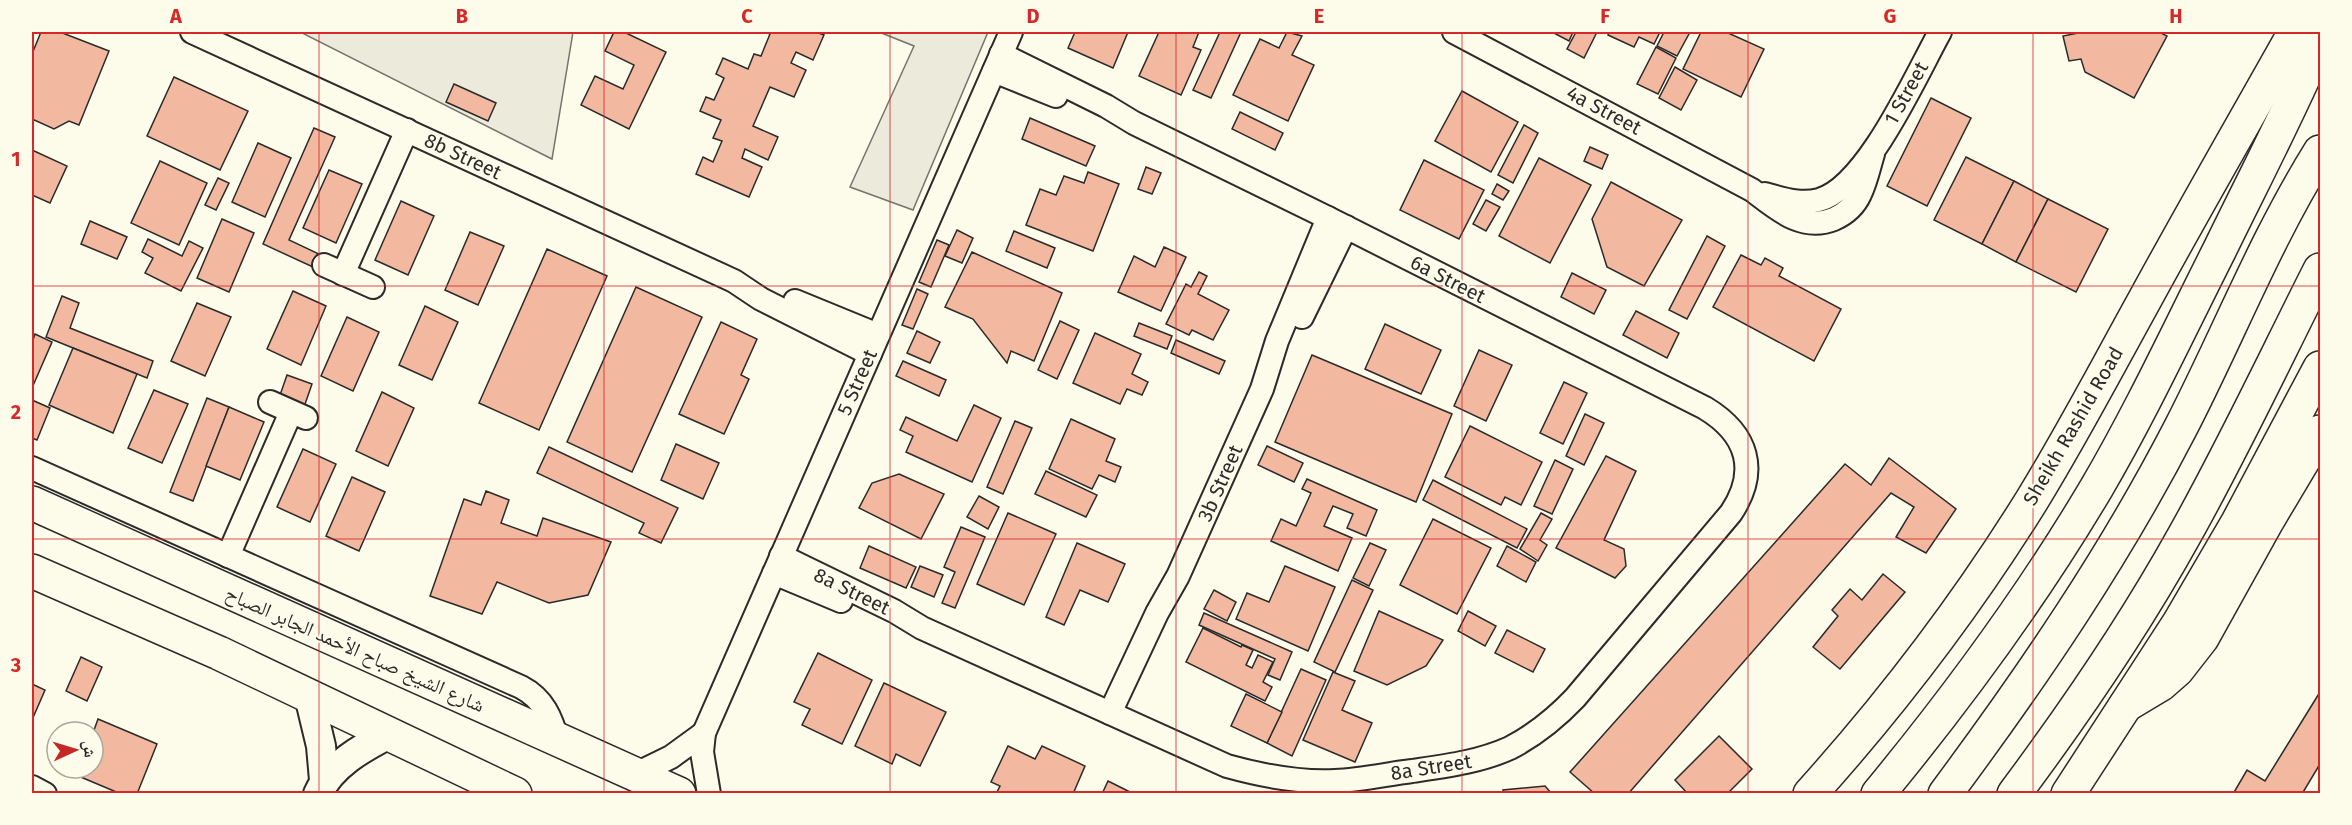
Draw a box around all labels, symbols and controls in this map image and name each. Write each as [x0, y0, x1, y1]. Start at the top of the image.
text: A [169, 4, 183, 28]
text: B [456, 4, 468, 28]
text: C [741, 4, 753, 28]
text: D [1026, 4, 1040, 28]
text: E [1314, 4, 1324, 28]
text: F [1600, 4, 1610, 28]
text: G [1884, 4, 1896, 28]
text: H [2169, 4, 2183, 28]
street label: 1 Street [1879, 57, 1933, 129]
street label: 4a Street [1563, 80, 1646, 140]
street label: 8b Street [421, 128, 506, 185]
text: 1 [11, 147, 21, 171]
street label: 6a Street [1406, 250, 1490, 308]
street label: Sheikh Rashid Road [2018, 342, 2128, 510]
street label: 5 Street [832, 345, 882, 419]
text: 2 [11, 400, 21, 424]
street label: 3b Street [1192, 440, 1248, 525]
street label: 8a Street [810, 562, 895, 620]
street label: شارع الشيخ صباح الأحمد الجابر الصباح [221, 581, 488, 718]
text: 3 [10, 653, 21, 677]
north arrow [45, 720, 105, 780]
text: ش [79, 740, 100, 758]
street label: 8a Street [1389, 749, 1474, 785]

